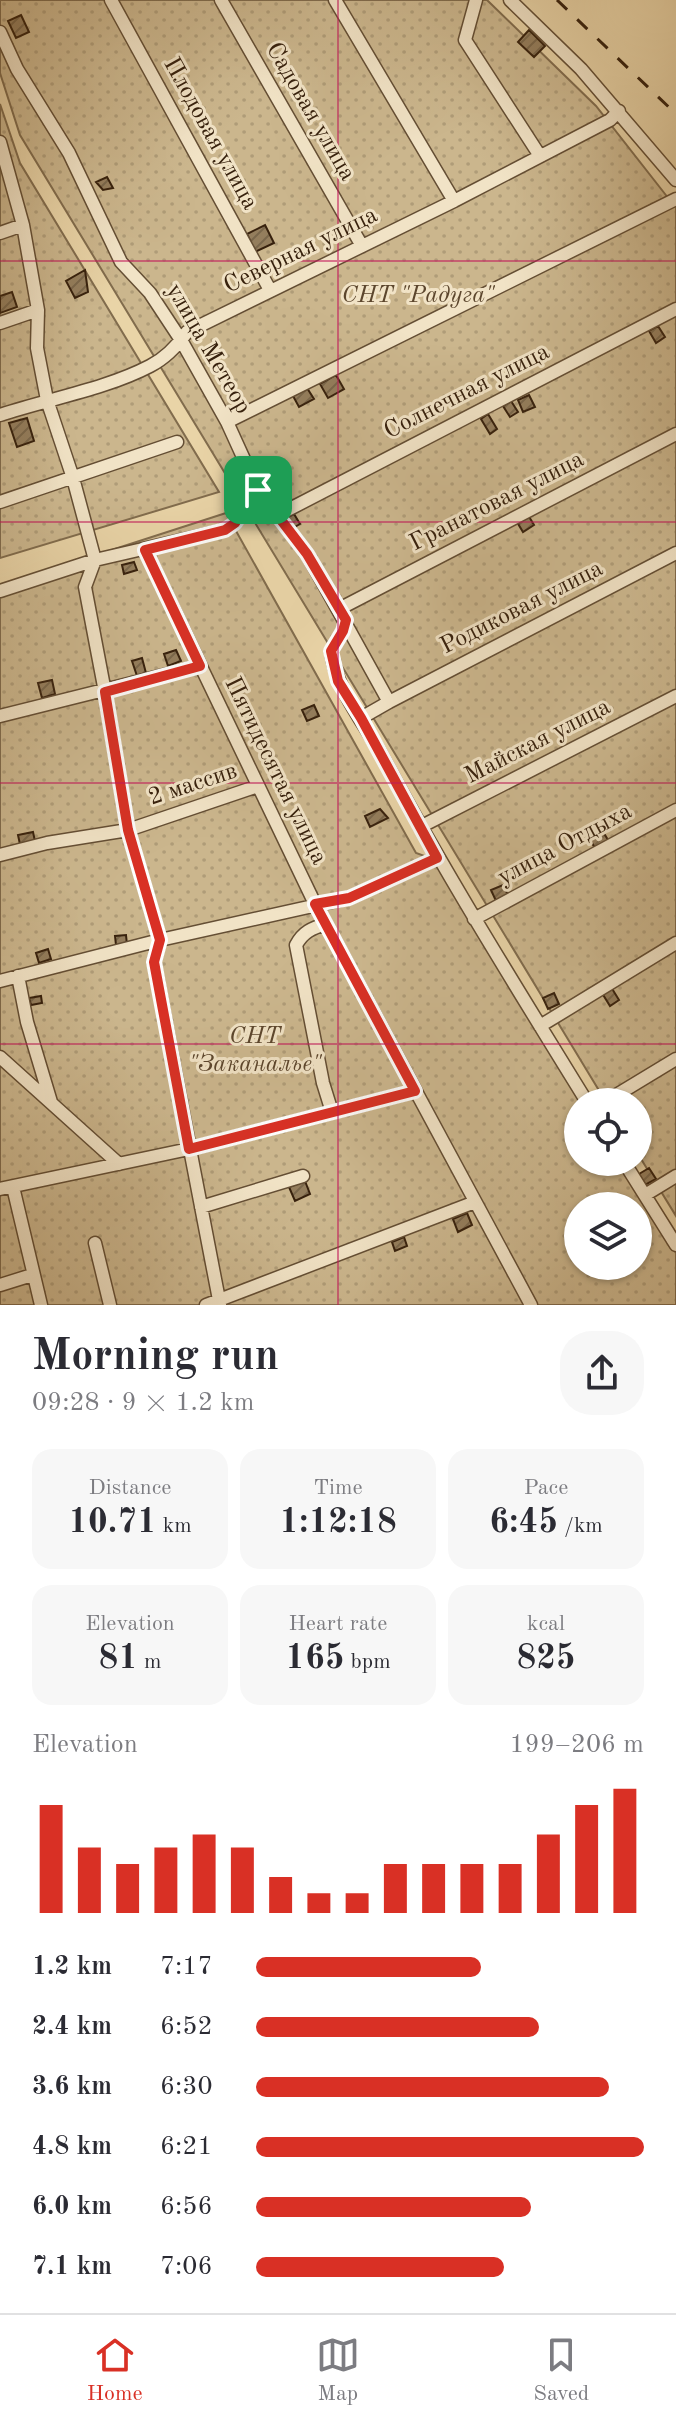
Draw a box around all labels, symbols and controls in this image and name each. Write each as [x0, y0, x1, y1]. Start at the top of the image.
street label: Садовая улица [261, 39, 359, 185]
street label: Плодовая улица [158, 54, 262, 214]
street label: Северная улица [220, 203, 382, 299]
street label: улица Метеор [161, 280, 255, 418]
park label: СНТ "Радуга" [341, 284, 496, 308]
street label: Солнечная улица [381, 340, 554, 444]
street label: Гранатовая улица [406, 448, 588, 556]
pin [224, 456, 292, 524]
icon: arrive [236, 468, 280, 512]
street label: Родиковая улица [437, 557, 607, 659]
street label: Пятидесятая улица [219, 674, 331, 869]
street label: Майская улица [461, 695, 615, 789]
street label: 2 массив [146, 759, 240, 811]
street label: улица Отдыха [494, 800, 636, 890]
park label: СНТ "Заканалье" [189, 1025, 323, 1077]
map controls [564, 1088, 652, 1280]
button: locate [564, 1088, 652, 1176]
button: layers [564, 1192, 652, 1280]
button: share [560, 1331, 644, 1415]
text: Morning run [32, 1335, 279, 1379]
text: 09:28 · 9 × 1.2 km [32, 1390, 254, 1416]
text: Distance [89, 1477, 171, 1499]
text: Time [313, 1477, 363, 1499]
text: Pace [524, 1477, 568, 1499]
text: 10.71 [68, 1506, 157, 1540]
text: 1:12:18 [279, 1506, 397, 1540]
text: 6:45 [489, 1506, 558, 1540]
text: km [157, 1515, 192, 1537]
text: /km [558, 1515, 603, 1537]
text: Elevation [85, 1613, 175, 1635]
text: Heart rate [289, 1613, 387, 1635]
text: kcal [527, 1613, 565, 1635]
text: 81 [98, 1642, 138, 1676]
text: 165 [285, 1642, 344, 1676]
text: 825 [516, 1642, 576, 1676]
text: m [138, 1651, 162, 1673]
text: bpm [344, 1651, 391, 1673]
text: Elevation [32, 1732, 138, 1758]
text: 199–206 m [509, 1732, 644, 1758]
text: 1.2 km [32, 1954, 112, 1980]
text: 7:17 [160, 1954, 213, 1980]
text: 2.4 km [32, 2014, 112, 2040]
text: 6:52 [160, 2014, 213, 2040]
text: 3.6 km [32, 2074, 112, 2100]
text: 6:30 [160, 2074, 213, 2100]
text: 4.8 km [32, 2134, 112, 2160]
text: 6:21 [160, 2134, 213, 2160]
text: 6.0 km [32, 2194, 112, 2220]
text: 6:56 [160, 2194, 213, 2220]
text: 7.1 km [32, 2254, 112, 2280]
text: 7:06 [160, 2254, 213, 2280]
tab: Home [87, 2333, 143, 2408]
tab: Map [316, 2333, 360, 2408]
tab: Saved [533, 2333, 589, 2408]

